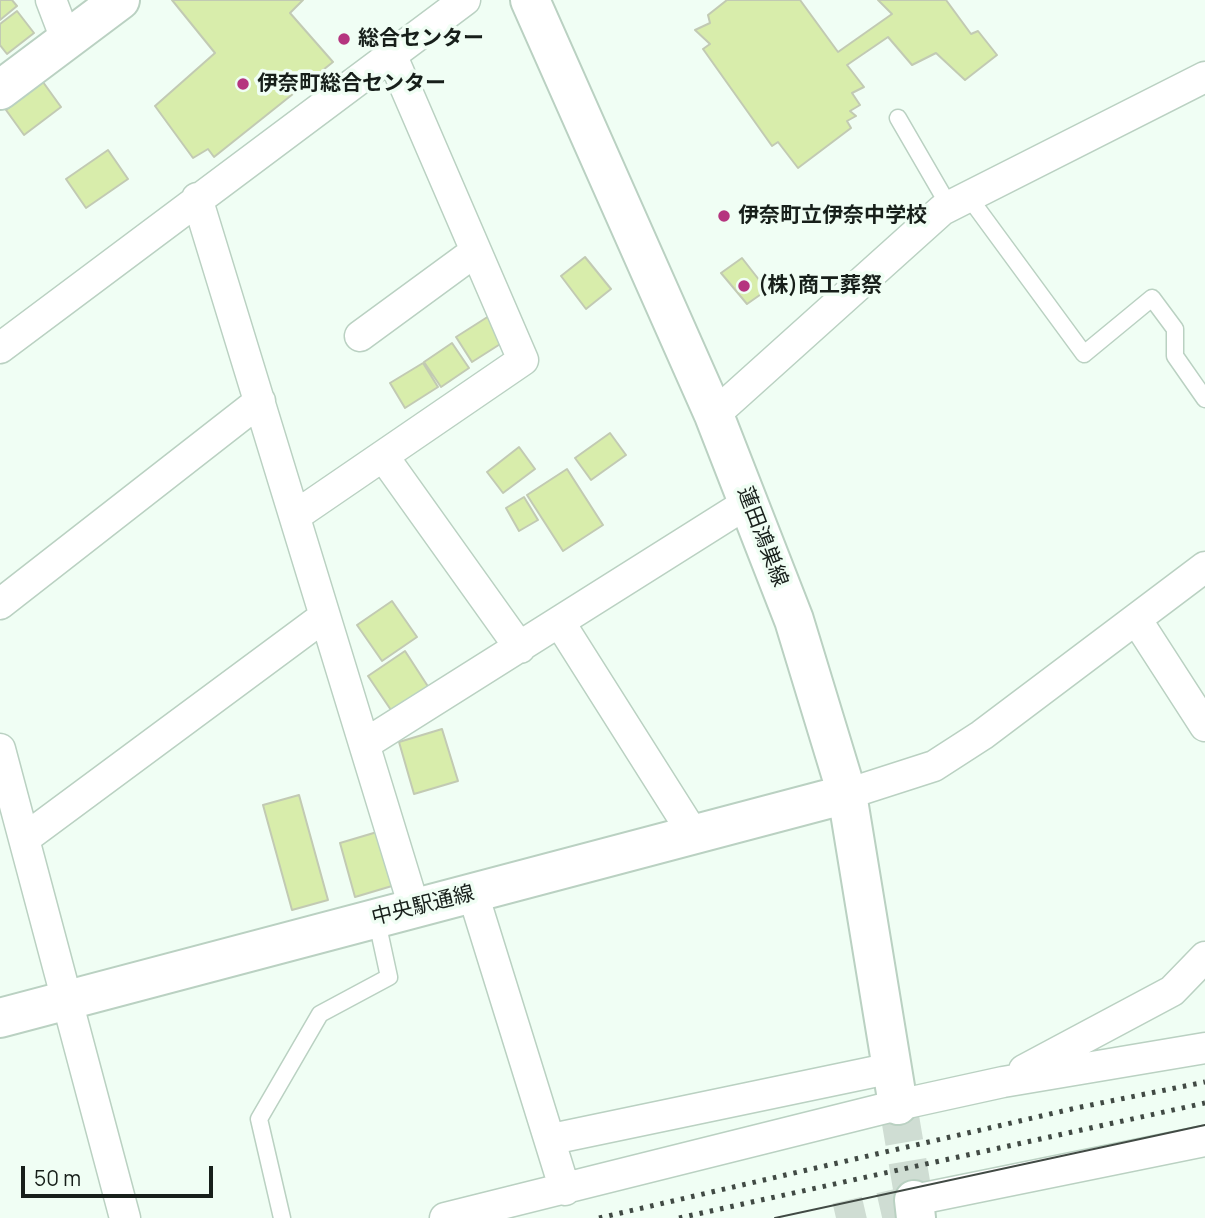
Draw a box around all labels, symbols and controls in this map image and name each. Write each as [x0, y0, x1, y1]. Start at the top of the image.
place label: 総合センター [358, 26, 484, 52]
marker: 総合センター [336, 31, 352, 47]
place label: 伊奈町総合センター [257, 71, 446, 97]
marker: 伊奈町総合センター [235, 76, 251, 92]
place label: 伊奈町立伊奈中学校 [738, 203, 927, 229]
marker: 伊奈町立伊奈中学校 [716, 208, 732, 224]
place label: (株)商工葬祭 [758, 273, 882, 299]
marker: (株)商工葬祭 [736, 278, 752, 294]
street label: 蓮田鴻巣線 [731, 483, 793, 591]
street label: 中央駅通線 [369, 881, 477, 931]
scale bar [24, 1152, 217, 1196]
text: 50 m [34, 1164, 81, 1192]

